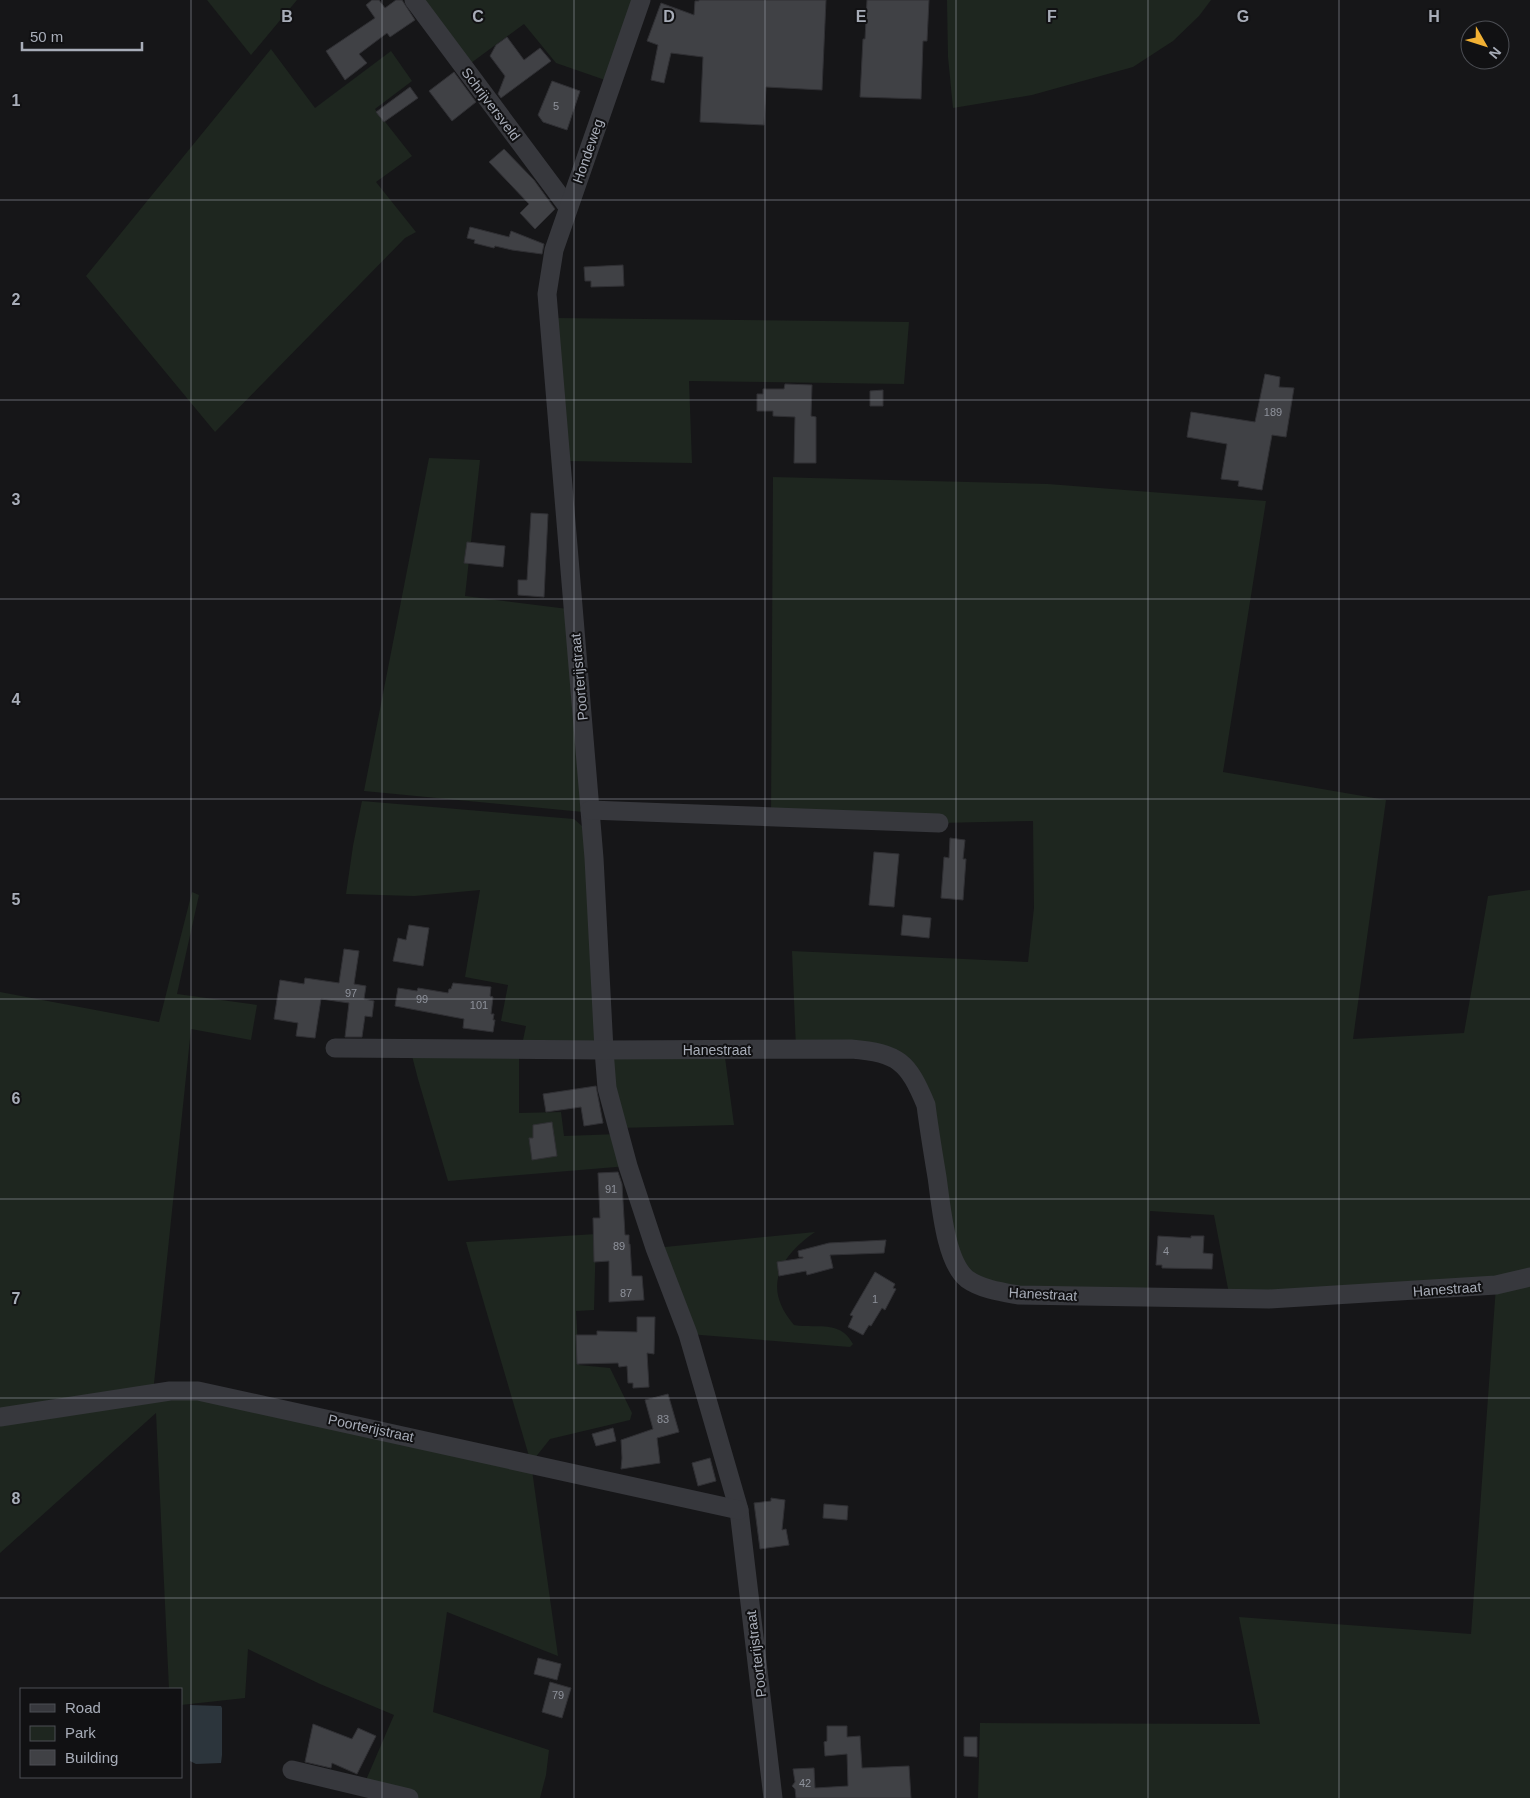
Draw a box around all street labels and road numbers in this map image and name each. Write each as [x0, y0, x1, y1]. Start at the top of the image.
street label: Schrijversveld [458, 64, 524, 144]
street label: Hondeweg [570, 117, 606, 185]
street label: Poorterijstraat [567, 633, 591, 721]
street label: Hanestraat [683, 1042, 751, 1058]
street label: Hanestraat [1412, 1279, 1482, 1299]
street label: Hanestraat [1008, 1284, 1078, 1304]
street label: Poorterijstraat [327, 1411, 415, 1445]
street label: Poorterijstraat [743, 1610, 769, 1698]

